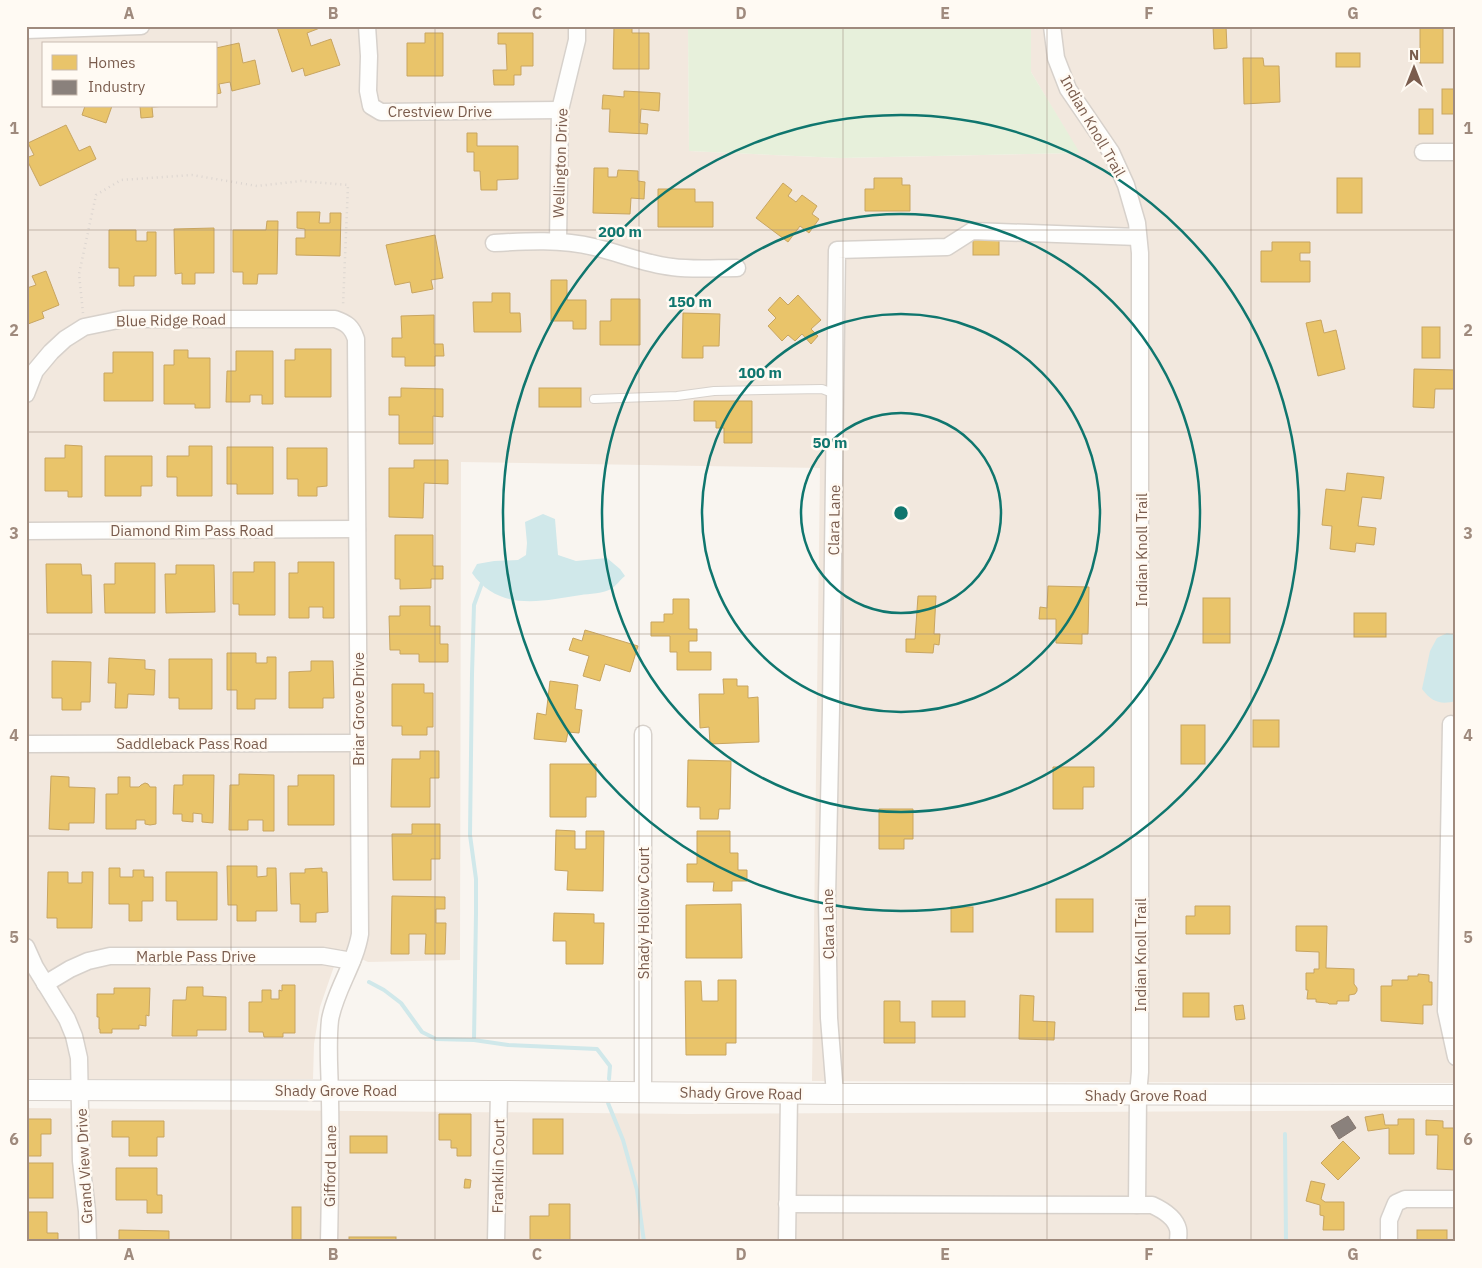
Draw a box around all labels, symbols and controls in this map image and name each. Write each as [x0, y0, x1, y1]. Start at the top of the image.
text: A [124, 3, 135, 23]
text: B [328, 3, 339, 23]
text: C [532, 3, 542, 23]
text: D [735, 3, 747, 23]
text: E [940, 3, 950, 23]
text: F [1144, 3, 1154, 23]
text: G [1347, 3, 1359, 23]
legend [42, 42, 218, 108]
north arrow [1390, 42, 1440, 92]
text: N [1409, 46, 1419, 64]
text: Homes [88, 53, 136, 72]
street label: Indian Knoll Trail [1056, 72, 1130, 180]
text: Industry [88, 77, 146, 96]
street label: Crestview Drive [388, 102, 492, 121]
street label: Wellington Drive [549, 108, 571, 218]
text: 1 [9, 118, 19, 138]
text: 1 [1463, 118, 1473, 138]
text: 200 m [598, 222, 642, 241]
text: 150 m [668, 292, 712, 311]
street label: Blue Ridge Road [116, 310, 226, 330]
text: 2 [9, 320, 19, 340]
text: 2 [1463, 320, 1473, 340]
text: 100 m [738, 363, 782, 382]
text: 50 m [813, 433, 847, 452]
street label: Clara Lane [824, 485, 844, 555]
street label: Indian Knoll Trail [1132, 493, 1151, 607]
centre of rings [892, 504, 910, 522]
street label: Diamond Rim Pass Road [110, 521, 274, 540]
text: 3 [9, 523, 19, 543]
text: 3 [1463, 523, 1473, 543]
street label: Briar Grove Drive [349, 652, 368, 766]
text: 4 [9, 725, 19, 745]
text: 4 [1463, 725, 1473, 745]
street label: Saddleback Pass Road [116, 734, 268, 753]
street label: Shady Hollow Court [634, 847, 653, 979]
street label: Clara Lane [818, 889, 838, 959]
street label: Indian Knoll Trail [1131, 898, 1150, 1012]
text: 5 [9, 927, 19, 947]
text: 5 [1463, 927, 1473, 947]
street label: Marble Pass Drive [136, 947, 256, 966]
street label: Shady Grove Road [275, 1081, 397, 1100]
street label: Shady Grove Road [680, 1082, 802, 1104]
street label: Shady Grove Road [1085, 1086, 1207, 1105]
street label: Grand View Drive [71, 1108, 97, 1224]
street label: Franklin Court [488, 1118, 508, 1214]
street label: Gifford Lane [320, 1125, 340, 1207]
text: 6 [9, 1129, 19, 1149]
text: 6 [1463, 1129, 1473, 1149]
text: A [124, 1244, 135, 1264]
text: B [328, 1244, 339, 1264]
text: C [532, 1244, 542, 1264]
text: D [735, 1244, 747, 1264]
text: E [940, 1244, 950, 1264]
text: F [1144, 1244, 1154, 1264]
text: G [1347, 1244, 1359, 1264]

